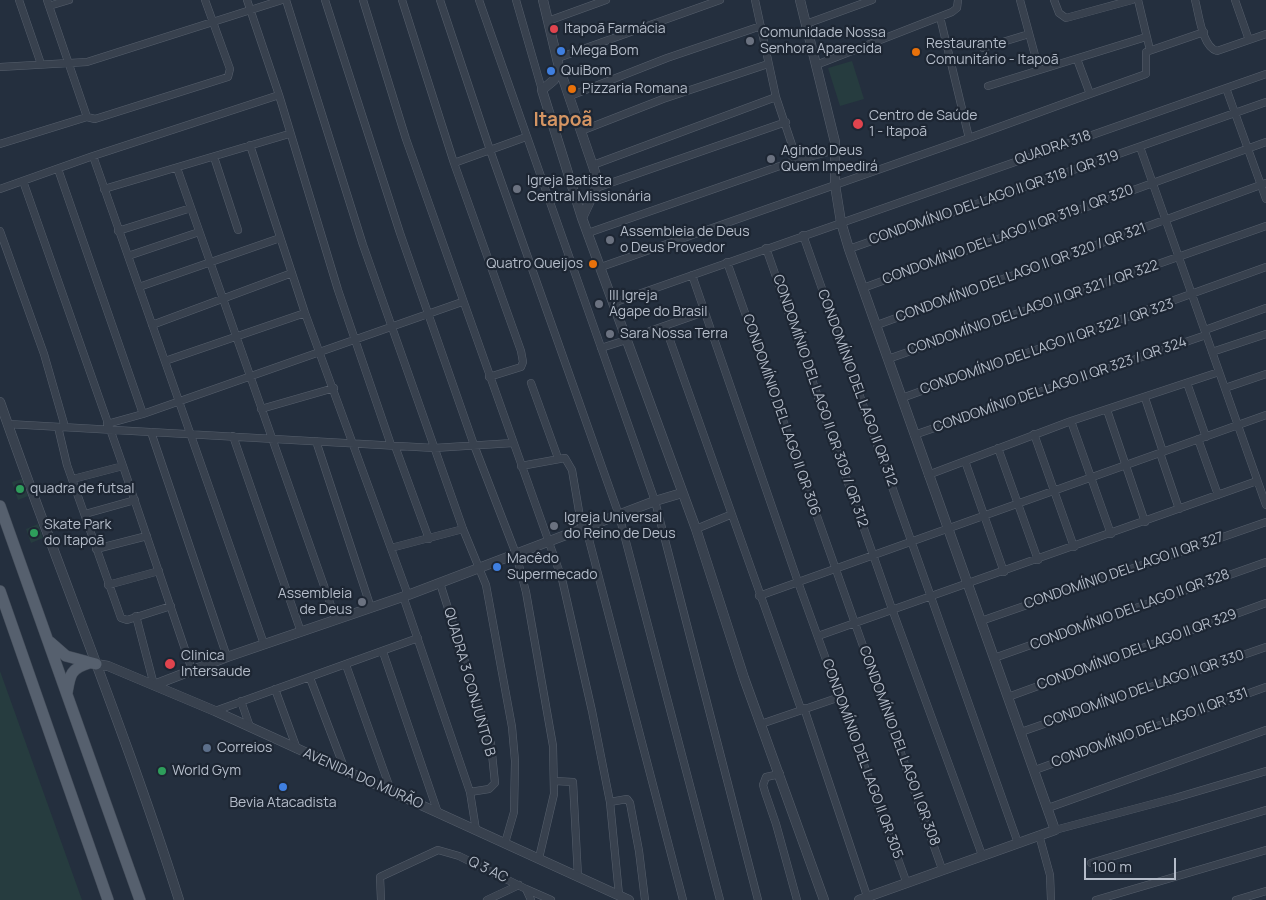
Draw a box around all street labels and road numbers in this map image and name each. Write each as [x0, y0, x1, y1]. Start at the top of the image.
street label: QUADRA 318 [1013, 127, 1093, 169]
street label: CONDOMÍNIO DEL LAGO II QR 318 / QR 319 [867, 147, 1121, 249]
street label: CONDOMÍNIO DEL LAGO II QR 319 / QR 320 [880, 182, 1136, 288]
street label: CONDOMÍNIO DEL LAGO II QR 320 / QR 321 [893, 220, 1149, 326]
street label: CONDOMÍNIO DEL LAGO II QR 321 / QR 322 [905, 257, 1161, 359]
street label: CONDOMÍNIO DEL LAGO II QR 309 / QR 312 [769, 273, 871, 529]
street label: CONDOMÍNIO DEL LAGO II QR 312 [813, 287, 901, 489]
street label: CONDOMÍNIO DEL LAGO II QR 322 / QR 323 [918, 296, 1176, 398]
street label: CONDOMÍNIO DEL LAGO II QR 306 [739, 312, 823, 518]
street label: CONDOMÍNIO DEL LAGO II QR 323 / QR 324 [931, 334, 1189, 436]
street label: CONDOMÍNIO DEL LAGO II QR 327 [1022, 529, 1226, 613]
street label: CONDOMÍNIO DEL LAGO II QR 328 [1028, 566, 1232, 654]
street label: QUADRA 3 CONJUNTO B [440, 606, 498, 758]
street label: CONDOMÍNIO DEL LAGO II QR 329 [1035, 606, 1239, 694]
street label: CONDOMÍNIO DEL LAGO II QR 308 [855, 644, 943, 848]
street label: CONDOMÍNIO DEL LAGO II QR 330 [1041, 647, 1247, 731]
street label: CONDOMÍNIO DEL LAGO II QR 305 [818, 657, 906, 861]
street label: CONDOMÍNIO DEL LAGO II QR 331 [1049, 685, 1251, 771]
street label: AVENIDA DO MURÃO [300, 745, 426, 813]
street label: Q 3 AC [465, 853, 511, 887]

